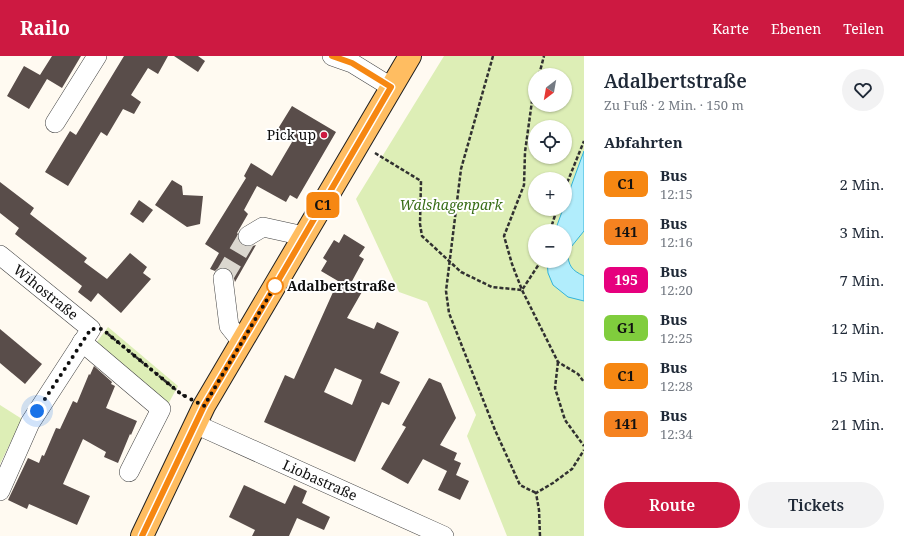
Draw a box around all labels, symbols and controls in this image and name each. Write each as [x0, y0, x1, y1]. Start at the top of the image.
text: Railo [20, 15, 70, 41]
text: Karte [712, 19, 749, 38]
text: Ebenen [771, 19, 821, 38]
text: Teilen [843, 19, 884, 38]
north arrow [528, 68, 572, 112]
map controls [528, 68, 572, 268]
text: Adalbertstraße [604, 68, 747, 94]
button: heart [842, 69, 884, 111]
text: Zu Fuß · 2 Min. · 150 m [604, 96, 744, 114]
button: locate [528, 120, 572, 164]
place label: Pick up [267, 125, 316, 144]
marker: Pick up [319, 130, 329, 140]
text: Abfahrten [604, 132, 683, 152]
text: Bus [660, 165, 687, 185]
button: + [528, 172, 572, 216]
text: C1 [617, 174, 635, 193]
text: 2 Min. [839, 174, 884, 194]
text: 12:15 [660, 185, 693, 203]
line badge: C1 [305, 192, 341, 218]
text: C1 [314, 195, 332, 214]
park label: Walshagenpark [399, 195, 504, 214]
text: Bus [660, 213, 687, 233]
text: 141 [614, 222, 638, 241]
text: 3 Min. [839, 222, 884, 242]
button: − [528, 224, 572, 268]
text: 12:16 [660, 233, 693, 251]
street label: Wihostraße [10, 260, 82, 324]
text: Bus [660, 261, 687, 281]
text: 195 [614, 270, 638, 289]
text: 7 Min. [839, 270, 884, 290]
place label: Adalbertstraße [287, 276, 396, 295]
marker: Adalbertstraße [266, 277, 284, 295]
text: 12:20 [660, 281, 693, 299]
text: Bus [660, 309, 687, 329]
text: G1 [617, 318, 635, 337]
text: 12 Min. [831, 318, 884, 338]
text: 12:25 [660, 329, 693, 347]
text: Bus [660, 357, 687, 377]
text: C1 [617, 366, 635, 385]
text: 15 Min. [831, 366, 884, 386]
text: 12:28 [660, 377, 693, 395]
your location [27, 401, 47, 421]
text: Bus [660, 405, 687, 425]
text: 141 [614, 414, 638, 433]
text: 21 Min. [831, 414, 884, 434]
text: 12:34 [660, 425, 693, 443]
street label: Liobastraße [280, 455, 360, 505]
button: Route [604, 482, 740, 528]
button: Tickets [748, 482, 884, 528]

